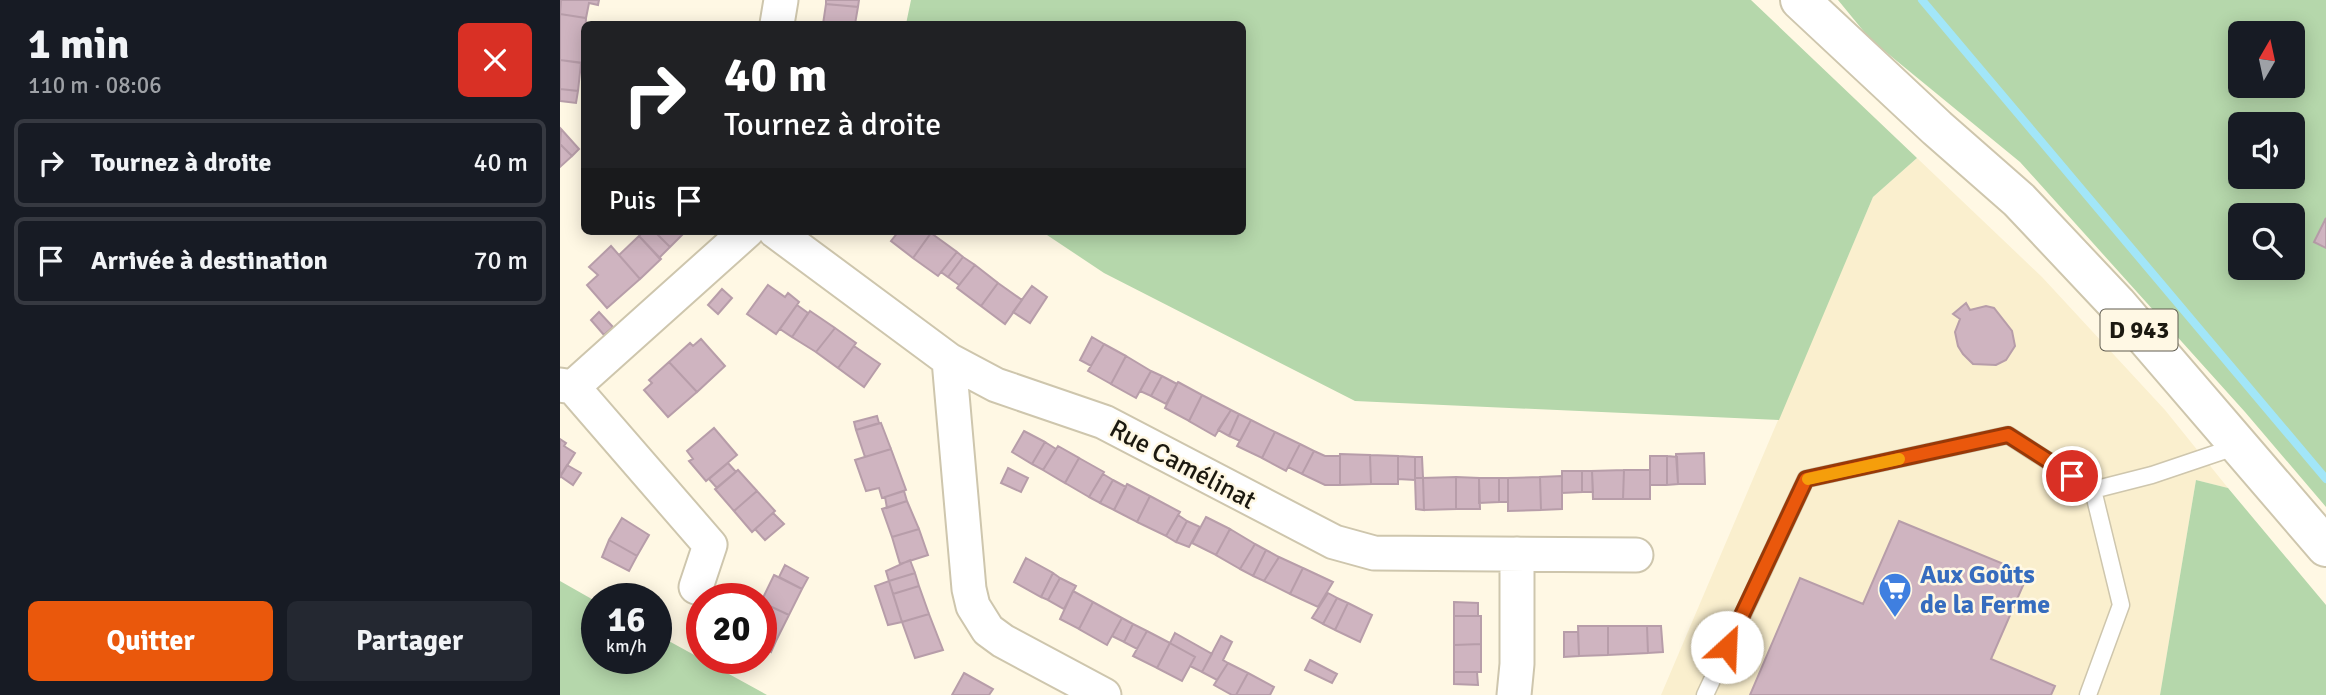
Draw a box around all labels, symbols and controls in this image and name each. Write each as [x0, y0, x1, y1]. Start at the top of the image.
text: 1 min [28, 19, 129, 70]
north arrow [2228, 21, 2305, 98]
map controls [2228, 21, 2305, 280]
button: close [458, 23, 532, 97]
text: 40 m [724, 45, 827, 105]
icon: right [609, 49, 700, 140]
text: 110 m · 08:06 [28, 71, 162, 100]
text: Tournez à droite [724, 105, 941, 144]
button: sound [2228, 112, 2305, 189]
icon: right [32, 144, 70, 182]
text: Tournez à droite [91, 147, 271, 179]
text: 40 m [473, 147, 528, 179]
icon: arrive [670, 182, 708, 220]
text: Puis [609, 185, 656, 217]
button: search [2228, 203, 2305, 280]
icon: arrive [32, 242, 70, 280]
text: Arrivée à destination [91, 245, 328, 277]
text: 70 m [473, 245, 528, 277]
road number: D 943 [2100, 310, 2178, 351]
street label: Rue Camélinat [1104, 413, 1261, 517]
pin [2042, 446, 2102, 506]
icon: arrive [2053, 457, 2091, 495]
place label: Aux Goûts de la Ferme [1920, 559, 2050, 621]
supermarket icon: Aux Goûts de la Ferme [1876, 570, 1914, 619]
speed limit sign: 20 [686, 583, 777, 674]
text: 16 [608, 598, 645, 641]
button: Quitter [28, 601, 273, 681]
button: Partager [287, 601, 532, 681]
position arrow [1690, 610, 1764, 684]
text: km/h [606, 635, 647, 657]

